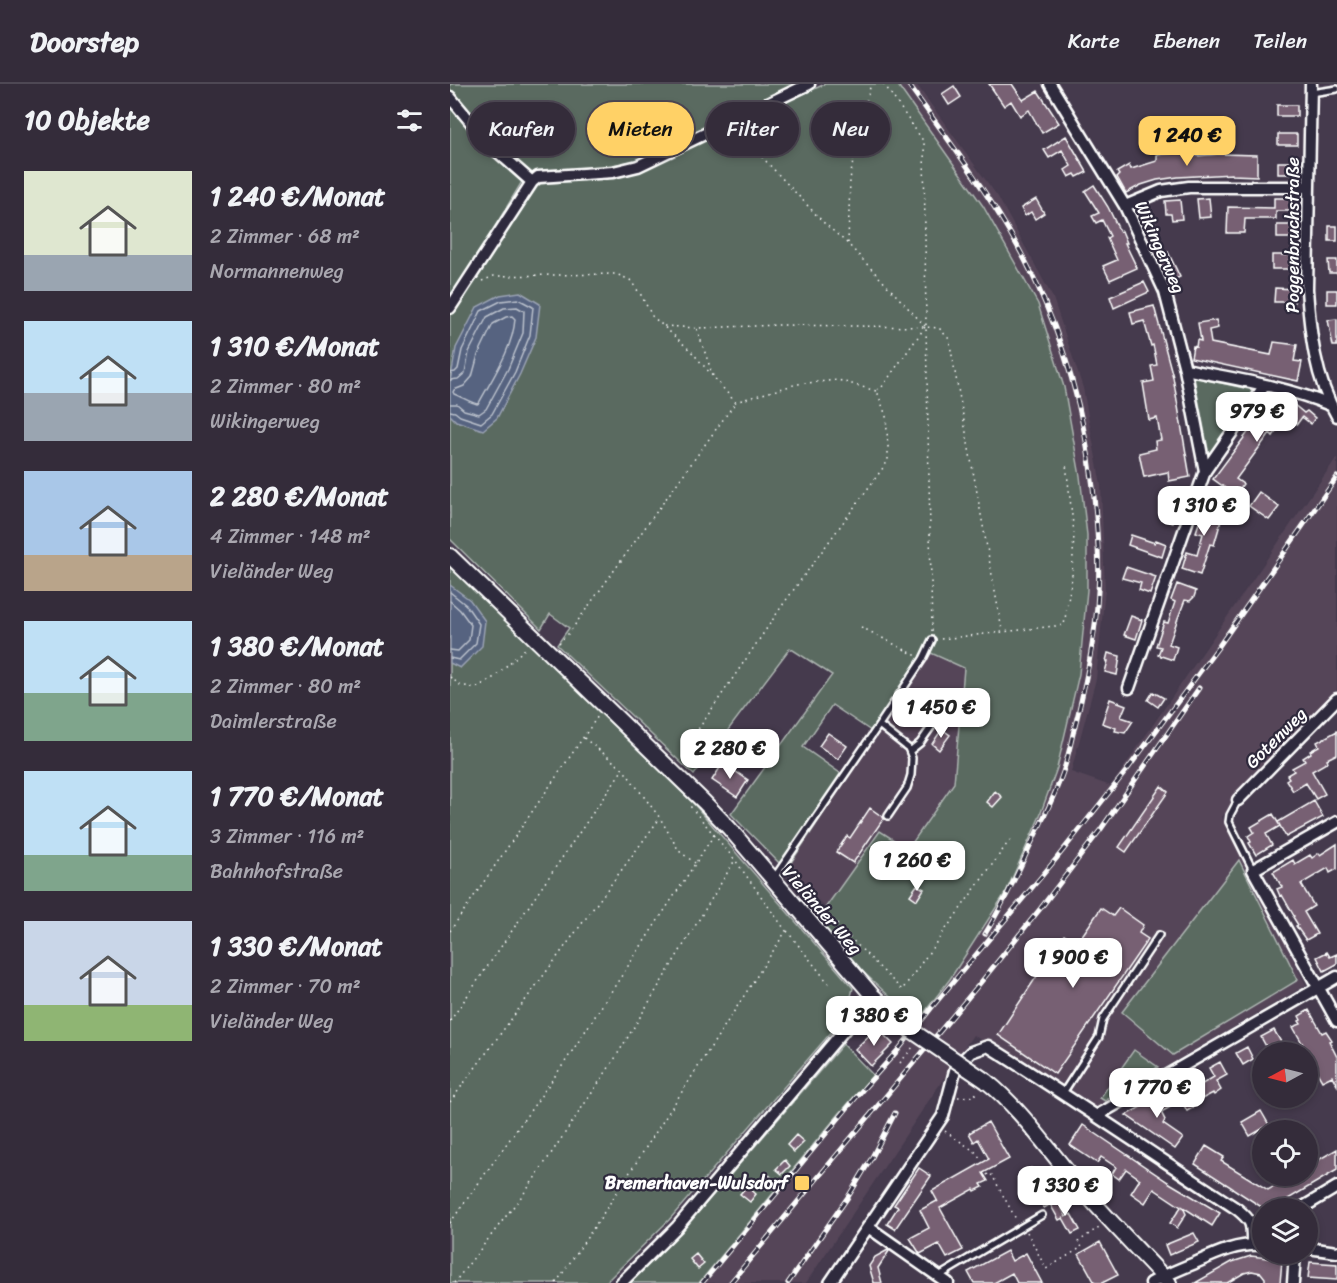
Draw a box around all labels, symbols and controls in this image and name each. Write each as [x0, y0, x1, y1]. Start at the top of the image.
text: Doorstep [30, 17, 139, 66]
text: Karte [1068, 22, 1120, 60]
text: Ebenen [1153, 22, 1220, 60]
text: Teilen [1253, 22, 1307, 60]
text: 10 Objekte [24, 97, 150, 143]
chip: Kaufen [468, 102, 575, 156]
chip: Mieten [587, 102, 694, 156]
chip: Filter [706, 102, 799, 156]
chip: Neu [811, 102, 890, 156]
icon: filters [393, 104, 426, 137]
pin: 1 240 € [1132, 116, 1242, 167]
text: 1 240 € [1153, 118, 1221, 153]
street label: Poggenbruchstraße [1277, 157, 1309, 313]
text: 1 240 €/Monat [210, 173, 385, 219]
icon: home [72, 195, 144, 267]
street label: Wikingerweg [1125, 195, 1195, 299]
text: 2 Zimmer · 68 m² [210, 219, 360, 254]
text: Normannenweg [210, 254, 344, 289]
text: 1 310 €/Monat [210, 323, 380, 369]
icon: home [72, 345, 144, 417]
text: 2 Zimmer · 80 m² [210, 369, 361, 404]
pin: 979 € [1215, 392, 1299, 443]
text: 979 € [1230, 394, 1284, 429]
text: Wikingerweg [210, 404, 320, 439]
text: 2 280 €/Monat [210, 473, 389, 519]
pin: 1 310 € [1149, 486, 1259, 537]
text: 1 310 € [1172, 488, 1236, 523]
icon: home [72, 495, 144, 567]
text: 4 Zimmer · 148 m² [210, 519, 371, 554]
text: Vieländer Weg [210, 554, 334, 589]
text: 1 380 €/Monat [210, 623, 384, 669]
icon: home [72, 645, 144, 717]
text: 2 Zimmer · 80 m² [210, 669, 361, 704]
pin: 1 450 € [886, 688, 996, 739]
text: 1 450 € [906, 690, 976, 725]
street label: Gotenweg [1237, 699, 1315, 777]
text: Daimlerstraße [210, 704, 337, 739]
pin: 2 280 € [675, 729, 785, 780]
text: 2 280 € [694, 731, 766, 766]
text: 1 770 €/Monat [210, 773, 384, 819]
icon: home [72, 795, 144, 867]
text: 3 Zimmer · 116 m² [210, 819, 364, 854]
pin: 1 260 € [862, 841, 972, 892]
text: 1 260 € [883, 843, 951, 878]
text: Bahnhofstraße [210, 854, 343, 889]
street label: Vieländer Weg [773, 858, 871, 962]
text: 1 330 €/Monat [210, 923, 383, 969]
pin: 1 900 € [1018, 938, 1128, 989]
text: 1 900 € [1038, 940, 1108, 975]
icon: home [72, 945, 144, 1017]
text: 2 Zimmer · 70 m² [210, 969, 361, 1004]
pin: 1 380 € [819, 996, 929, 1047]
text: 1 380 € [840, 998, 908, 1033]
text: Vieländer Weg [210, 1004, 334, 1039]
north arrow [1252, 1042, 1318, 1108]
map controls [1252, 1042, 1318, 1264]
pin: 1 770 € [1102, 1068, 1212, 1119]
text: 1 770 € [1123, 1070, 1191, 1105]
button: locate [1252, 1120, 1318, 1186]
pin: 1 330 € [1010, 1166, 1120, 1217]
place label: Bremerhaven-Wulsdorf [605, 1167, 790, 1199]
text: 1 330 € [1032, 1168, 1098, 1203]
marker: Bremerhaven-Wulsdorf [793, 1174, 811, 1192]
button: layers [1252, 1198, 1318, 1264]

